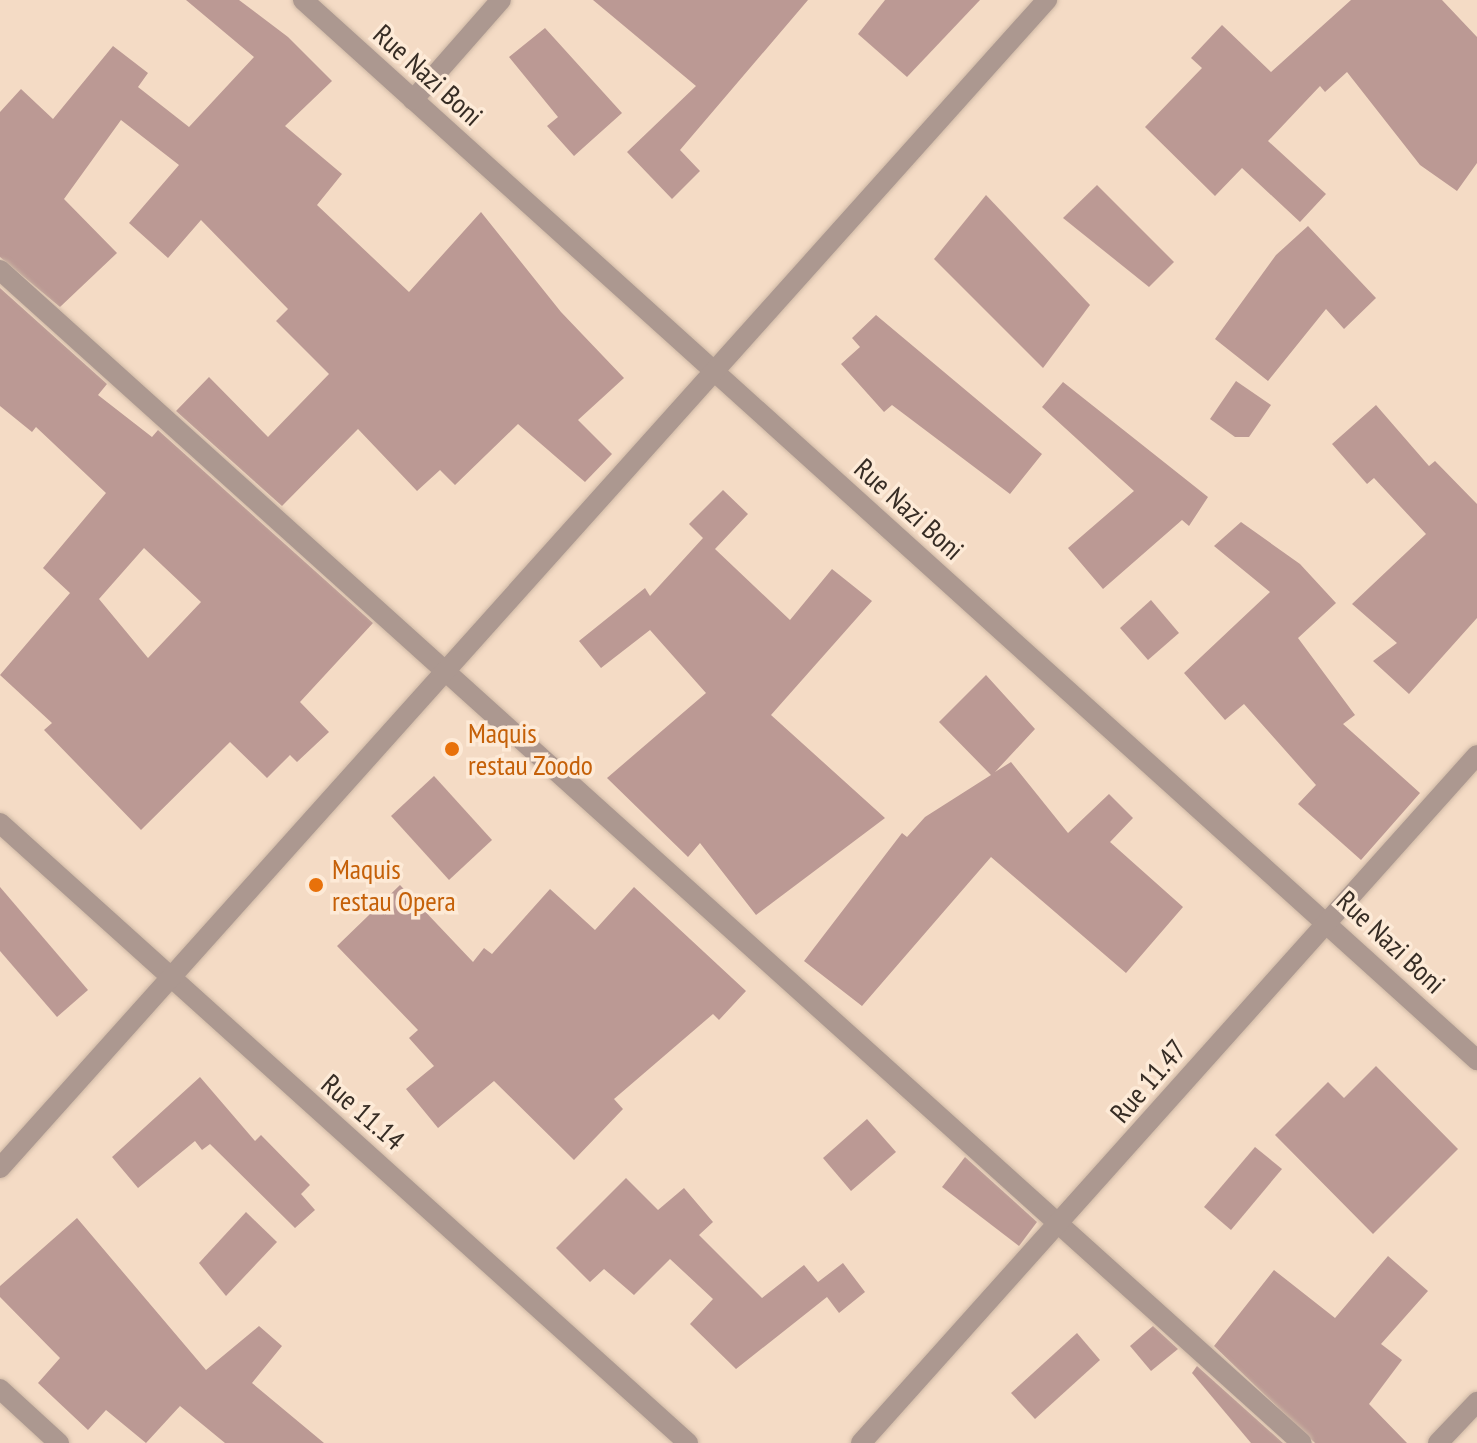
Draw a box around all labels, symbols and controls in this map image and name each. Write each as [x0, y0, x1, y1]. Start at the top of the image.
street label: Rue Nazi Boni [367, 17, 489, 133]
street label: Rue Nazi Boni [848, 451, 970, 567]
place label: Maquis restau Zoodo [468, 716, 593, 782]
marker: Maquis restau Zoodo [443, 740, 461, 758]
place label: Maquis restau Opera [332, 852, 456, 918]
marker: Maquis restau Opera [307, 876, 325, 894]
street label: Rue Nazi Boni [1330, 884, 1452, 1000]
street label: Rue 11.47 [1103, 1033, 1193, 1129]
street label: Rue 11.14 [315, 1067, 411, 1157]

